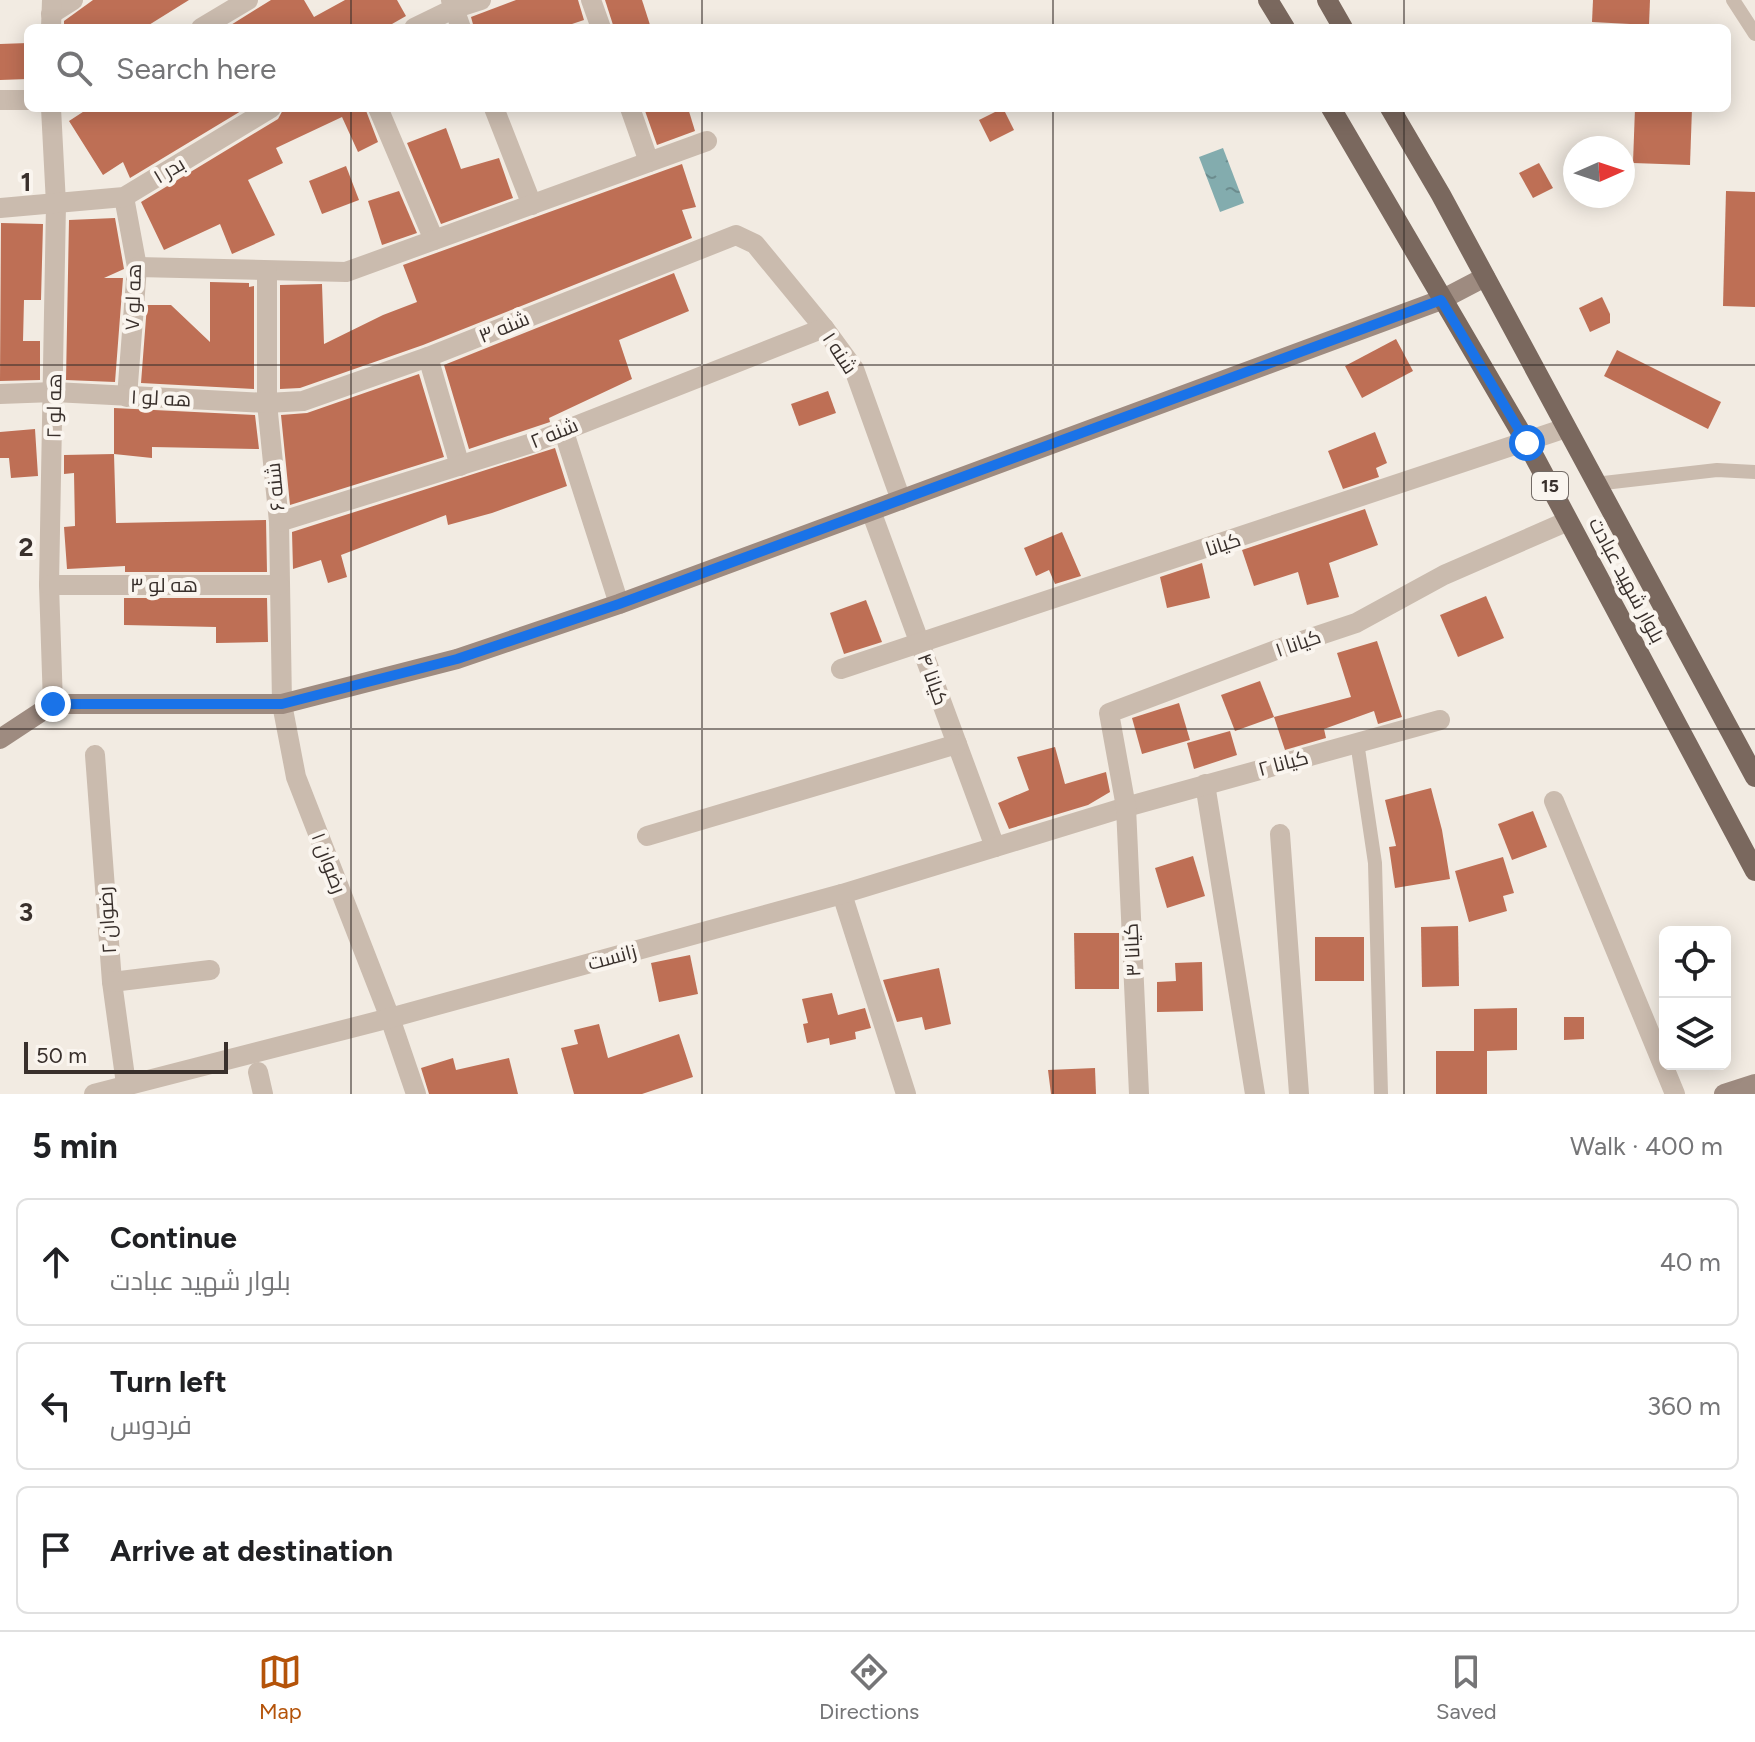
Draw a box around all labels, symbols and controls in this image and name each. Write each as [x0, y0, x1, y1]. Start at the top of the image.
search box [24, 24, 1731, 112]
icon: search [52, 46, 96, 90]
text: Search here [116, 50, 276, 87]
north arrow [1563, 136, 1635, 208]
street label: بدر ۱ [149, 151, 189, 189]
text: 1 [21, 166, 31, 198]
street label: هه لو ۷ [120, 263, 146, 331]
street label: شنه ۳ [475, 306, 533, 348]
street label: شنه ۱ [818, 328, 862, 378]
street label: هه لو ۲ [41, 373, 67, 439]
street label: هه لو ۱ [130, 384, 192, 412]
street label: شنه ۲ [527, 413, 581, 453]
route start [1509, 425, 1545, 461]
street label: شنه ۶ [261, 462, 289, 512]
road number: 15 [1532, 472, 1568, 500]
street label: بلوار شهید عبادت [1583, 513, 1670, 647]
street label: کیانا [1202, 527, 1244, 561]
text: 2 [18, 531, 34, 563]
street label: هه لو ۳ [130, 573, 198, 597]
street label: کیانا ۱ [1272, 624, 1324, 662]
street label: کیانا ۴ [913, 650, 953, 708]
route end [35, 686, 71, 722]
street label: کیانا ۲ [1255, 745, 1311, 781]
street label: رضوان ۱ [306, 829, 352, 897]
street label: رضوان ۲ [93, 885, 122, 954]
text: 3 [19, 896, 33, 928]
street label: کیانا ۳ [1119, 922, 1145, 978]
map controls [1659, 926, 1731, 1070]
button: locate [1659, 926, 1731, 998]
street label: زانست [585, 939, 639, 975]
button: layers [1659, 998, 1731, 1070]
scale bar [24, 1038, 228, 1074]
text: 50 m [36, 1042, 87, 1069]
text: 5 min [32, 1126, 118, 1167]
text: Walk · 400 m [1570, 1130, 1723, 1162]
text: Continue [110, 1219, 237, 1256]
icon: ahead [34, 1240, 78, 1284]
text: 40 m [1660, 1246, 1721, 1278]
text: بلوار شهید عبادت [110, 1265, 291, 1297]
text: Turn left [110, 1363, 227, 1400]
icon: left [34, 1384, 78, 1428]
text: 360 m [1647, 1390, 1721, 1422]
text: فردوس [110, 1409, 192, 1441]
icon: arrive [34, 1528, 78, 1572]
text: Arrive at destination [110, 1532, 393, 1569]
tab: Map [258, 1650, 302, 1725]
tab: Directions [819, 1650, 919, 1725]
tab: Saved [1436, 1650, 1497, 1725]

